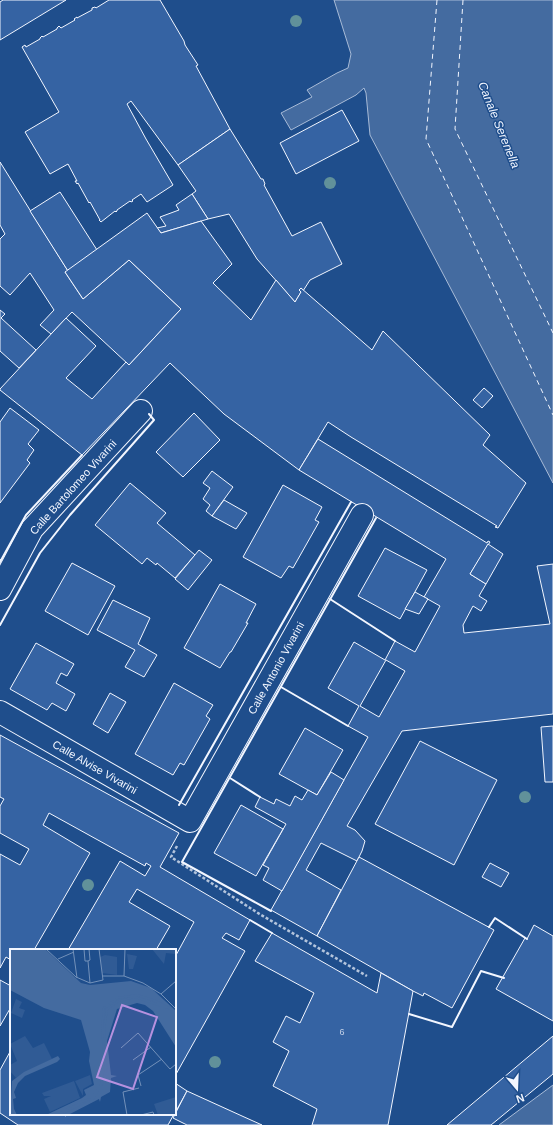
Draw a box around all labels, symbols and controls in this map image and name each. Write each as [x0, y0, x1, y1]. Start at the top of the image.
water label: Canale Serenella [475, 80, 523, 171]
street label: Calle Bartolomeo Vivarini [27, 437, 119, 537]
street label: Calle Antonio Vivarini [246, 620, 306, 716]
street label: Calle Alvise Vivarini [51, 738, 139, 796]
inset map [10, 949, 176, 1115]
house number: 6 [339, 1027, 345, 1037]
north arrow [497, 1069, 537, 1109]
text: N [514, 1091, 526, 1105]

